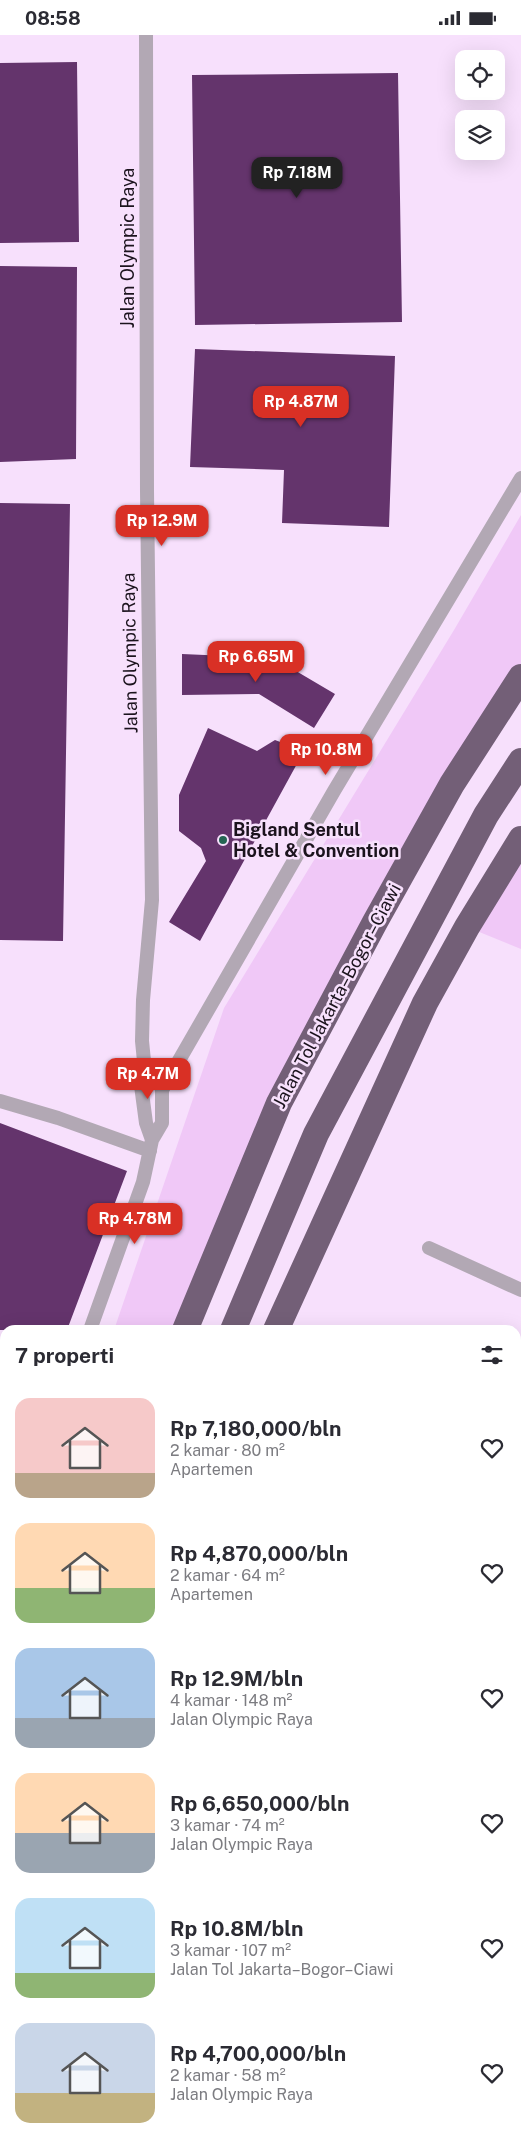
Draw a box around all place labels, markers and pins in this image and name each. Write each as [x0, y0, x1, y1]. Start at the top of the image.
pin: Rp 7.18M [245, 156, 349, 199]
pin: Rp 4.87M [249, 385, 353, 428]
pin: Rp 12.9M [110, 505, 214, 547]
pin: Rp 6.65M [204, 641, 308, 683]
pin: Rp 10.8M [274, 733, 378, 776]
place label: Bigland Sentul Hotel & Convention [233, 819, 399, 861]
marker: Bigland Sentul Hotel & Convention [217, 834, 229, 846]
pin: Rp 4.7M [102, 1057, 194, 1100]
pin: Rp 4.78M [83, 1203, 187, 1245]

